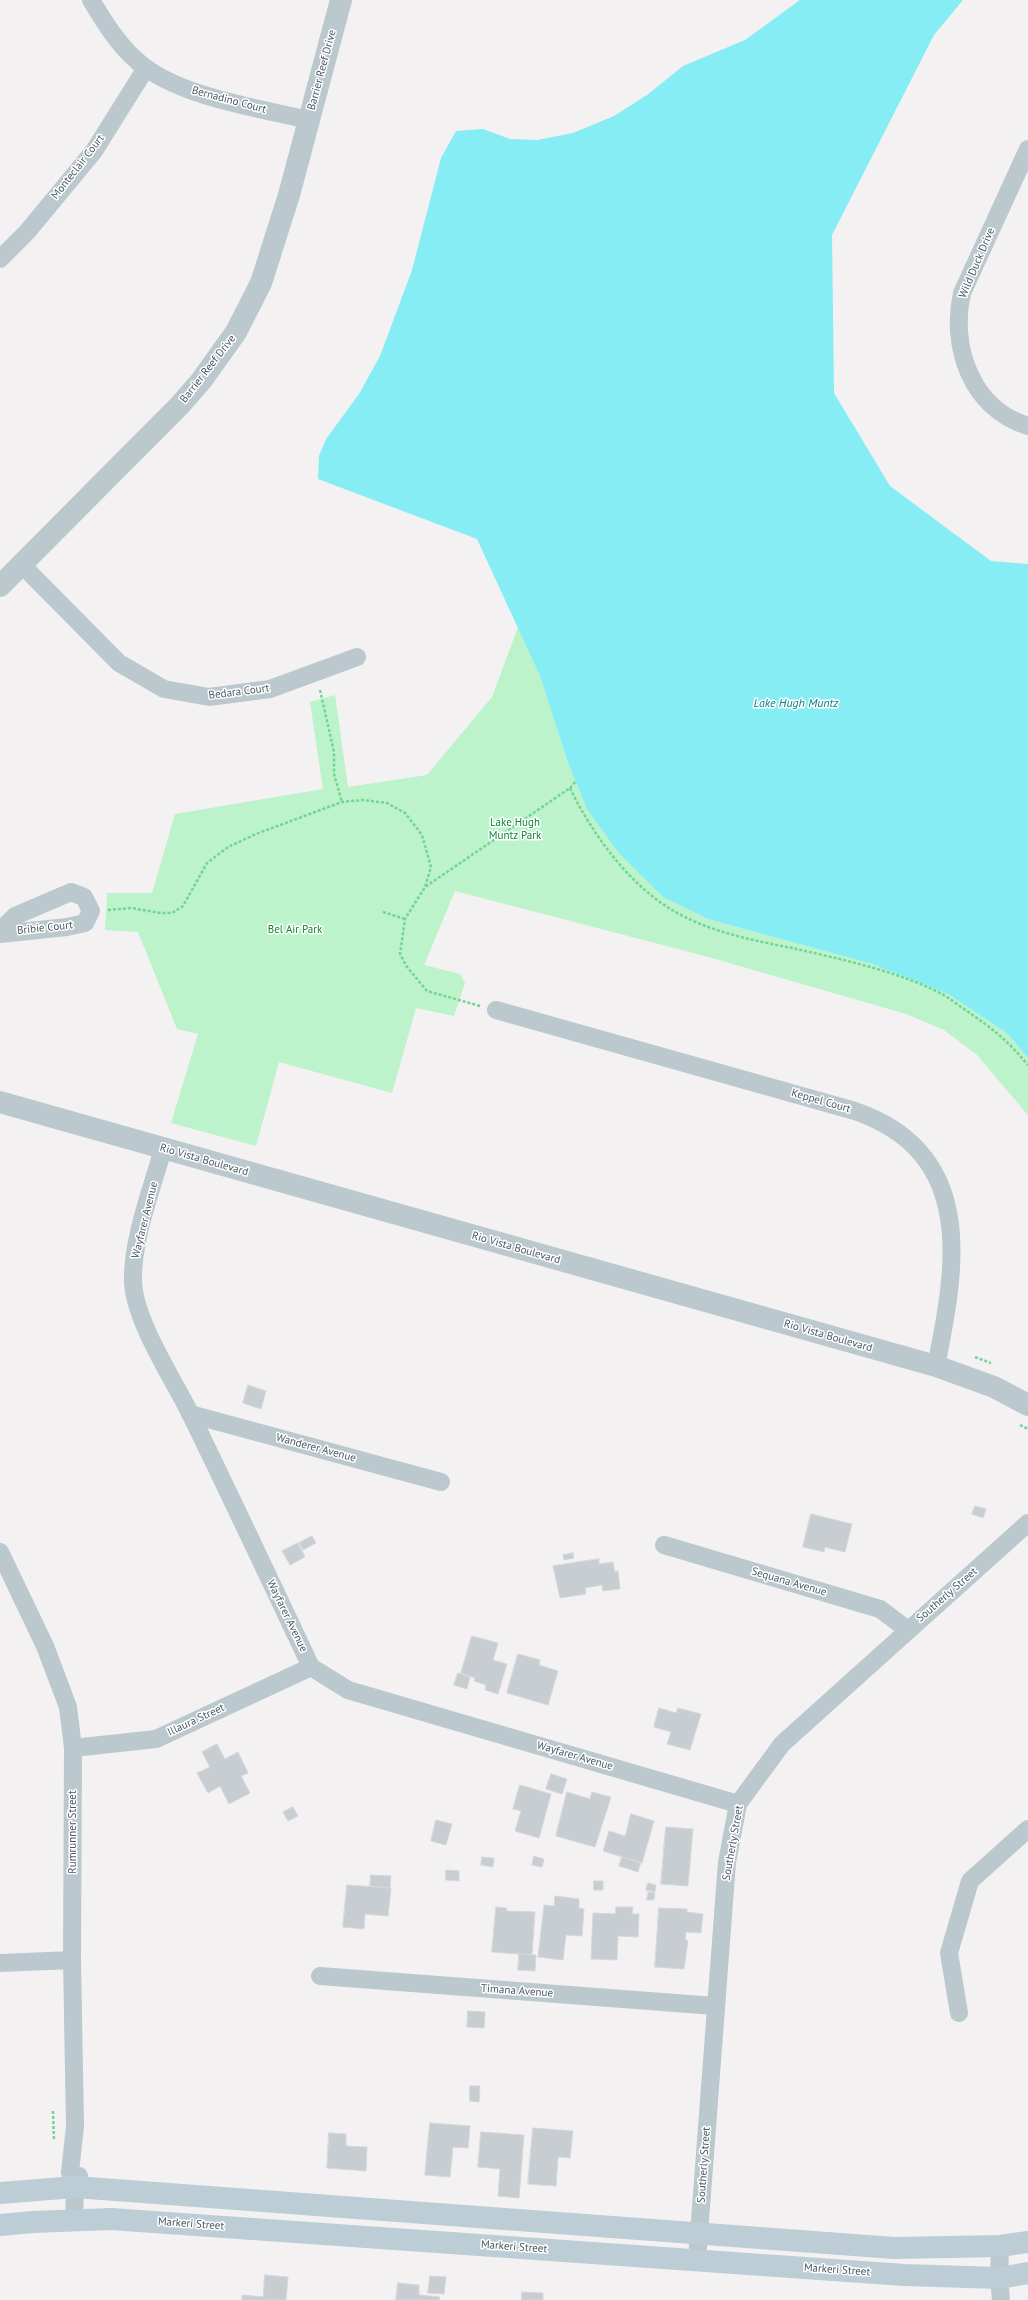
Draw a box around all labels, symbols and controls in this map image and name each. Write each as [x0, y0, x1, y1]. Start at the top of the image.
street label: Barrier Reef Drive [305, 28, 339, 112]
street label: Bernadino Court [190, 84, 268, 116]
street label: Monteclair Court [49, 132, 107, 202]
street label: Wild Duck Drive [956, 226, 998, 300]
street label: Barrier Reef Drive [177, 332, 239, 406]
street label: Bedara Court [208, 682, 270, 702]
water label: Lake Hugh Muntz [754, 697, 838, 711]
park label: Lake Hugh Muntz Park [489, 816, 541, 842]
street label: Bribie Court [16, 919, 74, 937]
park label: Bel Air Park [268, 923, 322, 937]
street label: Keppel Court [790, 1086, 852, 1116]
street label: Rio Vista Boulevard [158, 1141, 250, 1179]
street label: Wayfarer Avenue [129, 1180, 161, 1260]
street label: Rio Vista Boulevard [470, 1229, 562, 1267]
street label: Rio Vista Boulevard [782, 1317, 874, 1355]
street label: Wanderer Avenue [275, 1431, 357, 1465]
street label: Sequana Avenue [750, 1565, 828, 1599]
street label: Southerly Street [914, 1565, 980, 1625]
street label: Wayfarer Avenue [264, 1578, 310, 1654]
street label: Illaura Street [165, 1701, 227, 1739]
street label: Wayfarer Avenue [535, 1739, 615, 1773]
street label: Rumrunner Street [66, 1790, 80, 1874]
street label: Southerly Street [720, 1804, 746, 1882]
street label: Timana Avenue [481, 1982, 553, 2000]
street label: Southerly Street [695, 2127, 713, 2203]
street label: Markeri Street [157, 2215, 225, 2233]
street label: Markeri Street [480, 2238, 548, 2256]
street label: Markeri Street [803, 2261, 871, 2279]

